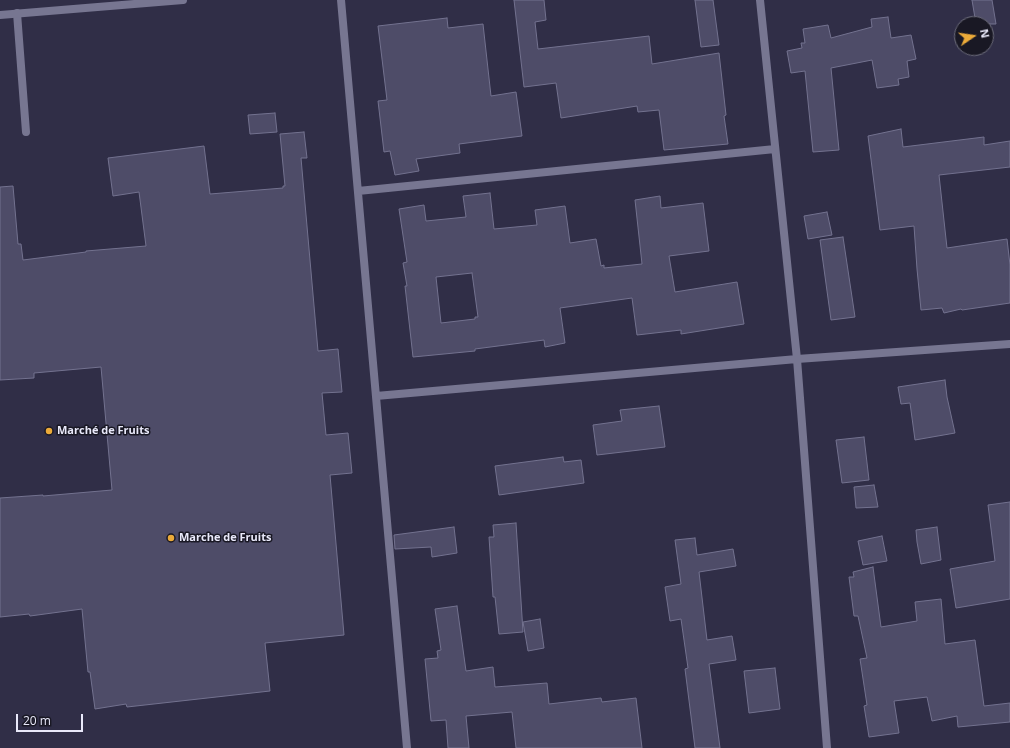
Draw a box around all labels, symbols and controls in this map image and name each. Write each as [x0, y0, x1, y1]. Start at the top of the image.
north arrow [954, 16, 994, 56]
text: N [977, 27, 994, 39]
place label: Marché de Fruits [57, 424, 149, 438]
marker: Marché de Fruits [44, 426, 54, 436]
place label: Marche de Fruits [179, 531, 271, 545]
marker: Marche de Fruits [166, 533, 176, 543]
scale bar [18, 706, 85, 732]
text: 20 m [23, 712, 51, 729]

